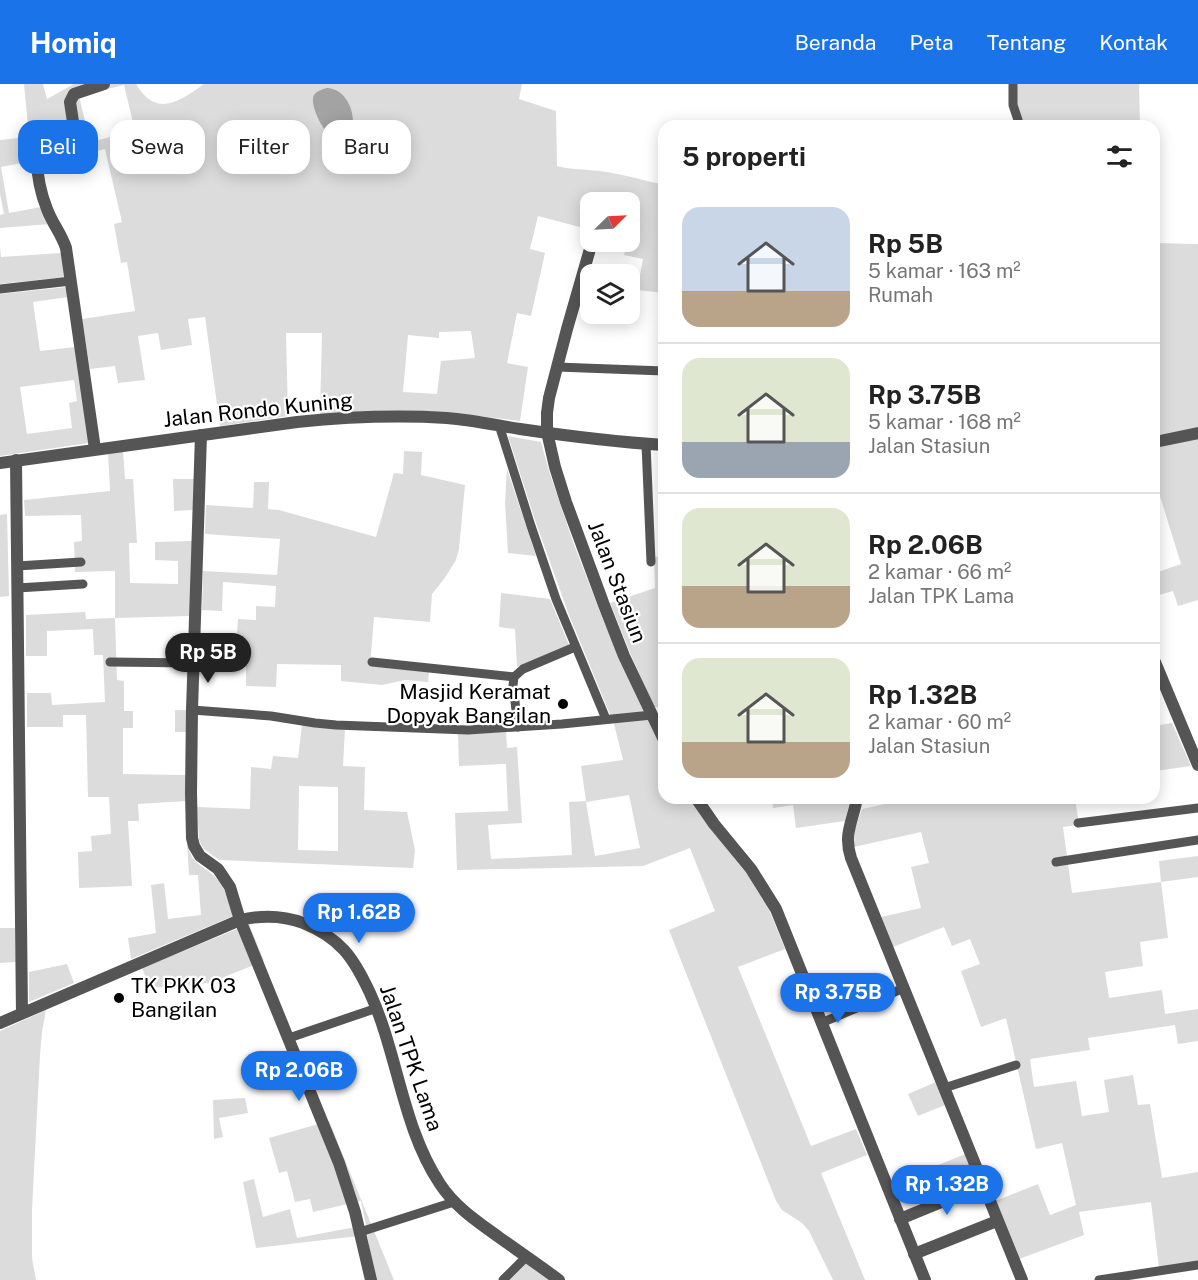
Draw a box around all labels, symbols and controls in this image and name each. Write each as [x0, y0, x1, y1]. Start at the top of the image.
text: Homiq [30, 26, 117, 59]
text: Beranda [795, 30, 876, 55]
text: Peta [909, 30, 954, 55]
text: Tentang [987, 30, 1066, 55]
text: Kontak [1099, 30, 1168, 55]
chip: Beli [18, 120, 98, 174]
chip: Sewa [110, 120, 205, 174]
chip: Filter [217, 120, 310, 174]
chip: Baru [322, 120, 411, 174]
icon: filters [1103, 140, 1136, 173]
text: 5 properti [682, 141, 806, 172]
north arrow [580, 192, 640, 252]
map controls [580, 192, 640, 324]
text: Rp 5B [868, 228, 943, 259]
icon: home [730, 231, 802, 303]
text: 5 kamar · 163 m² [868, 259, 1021, 283]
button: layers [580, 264, 640, 324]
text: Rumah [868, 283, 933, 307]
text: Rp 3.75B [868, 379, 981, 410]
icon: home [730, 382, 802, 454]
street label: Jalan Rondo Kuning [162, 387, 354, 432]
text: 5 kamar · 168 m² [868, 410, 1021, 434]
text: Jalan Stasiun [868, 434, 990, 458]
street label: Jalan Stasiun [583, 517, 652, 646]
text: Rp 2.06B [868, 529, 983, 560]
icon: home [730, 532, 802, 604]
text: 2 kamar · 66 m² [868, 560, 1011, 584]
text: Jalan TPK Lama [868, 584, 1014, 608]
pin: Rp 5B [166, 633, 250, 684]
text: Rp 5B [179, 640, 237, 664]
place label: Masjid Keramat Dopyak Bangilan [387, 679, 551, 728]
text: Rp 1.32B [868, 679, 977, 710]
icon: home [730, 682, 802, 754]
marker: Masjid Keramat Dopyak Bangilan [556, 697, 570, 711]
text: 2 kamar · 60 m² [868, 710, 1011, 734]
text: Jalan Stasiun [868, 734, 990, 758]
pin: Rp 1.62B [297, 893, 421, 944]
text: Rp 1.62B [317, 900, 401, 924]
place label: TK PKK 03 Bangilan [131, 973, 236, 1022]
pin: Rp 3.75B [776, 973, 900, 1024]
text: Rp 3.75B [794, 980, 882, 1004]
street label: Jalan TPK Lama [375, 981, 448, 1134]
marker: TK PKK 03 Bangilan [112, 991, 126, 1005]
pin: Rp 2.06B [237, 1051, 361, 1102]
text: Rp 2.06B [255, 1058, 343, 1082]
pin: Rp 1.32B [885, 1165, 1009, 1216]
text: Rp 1.32B [905, 1172, 989, 1196]

